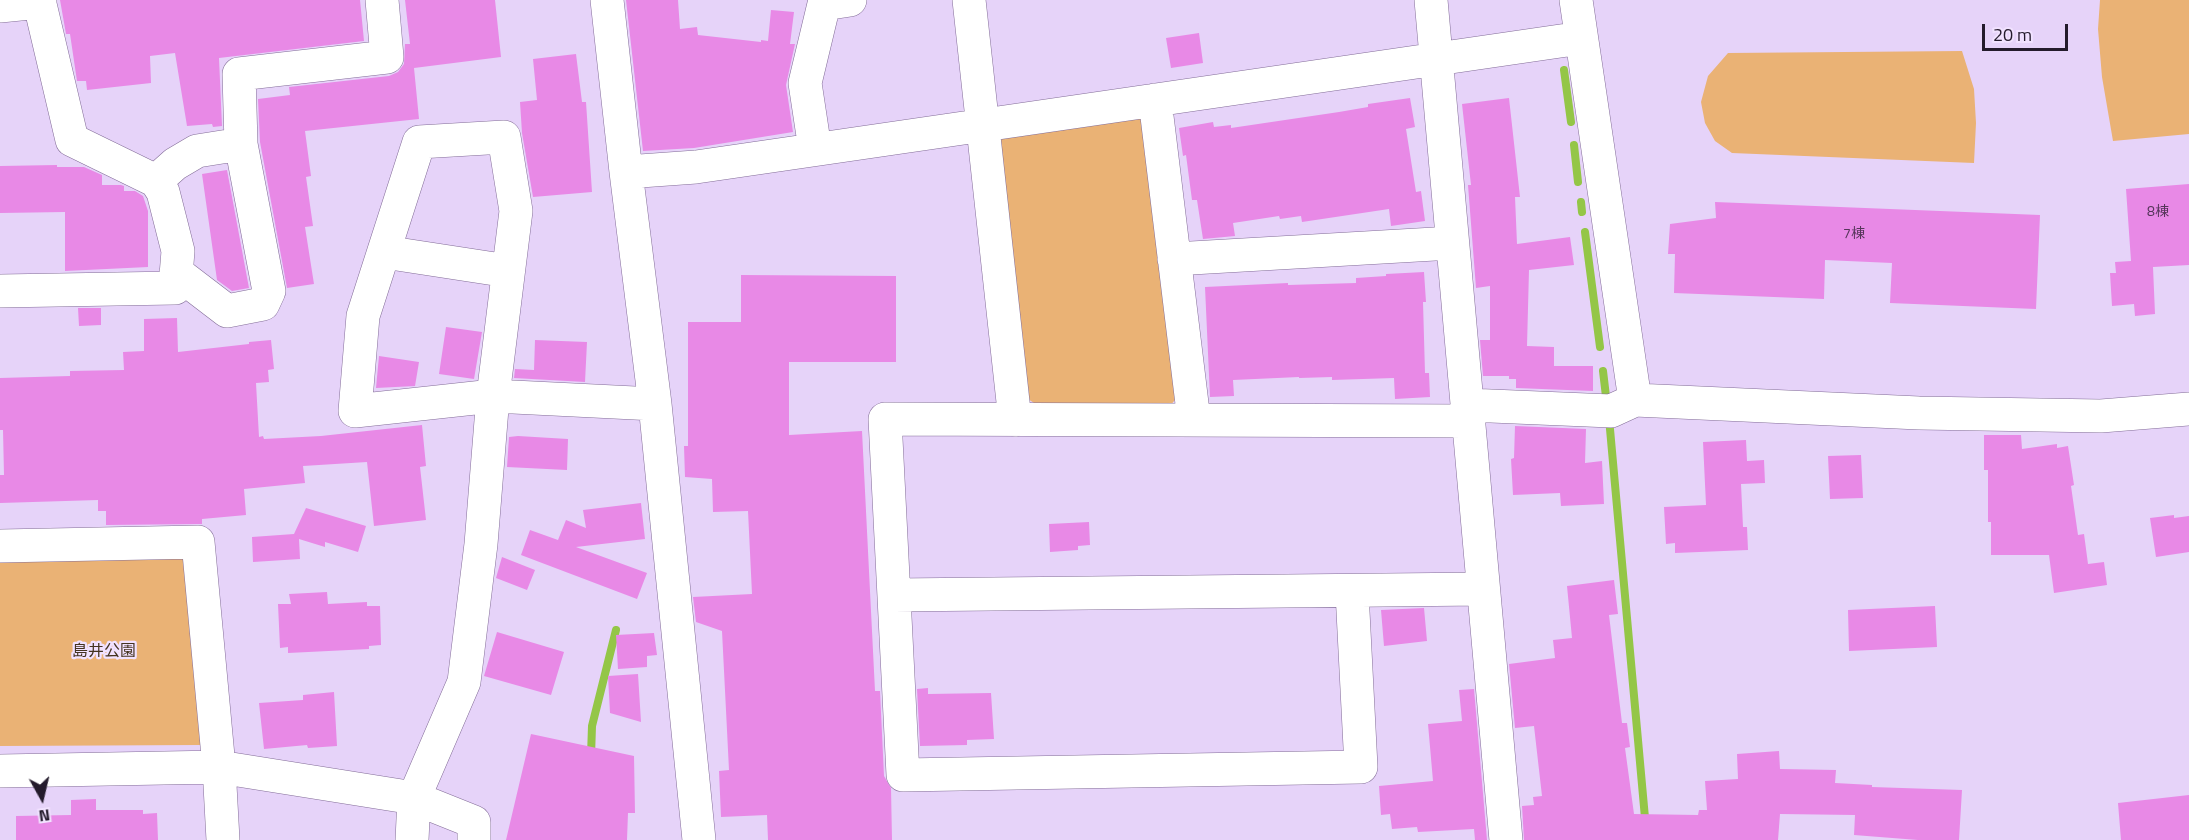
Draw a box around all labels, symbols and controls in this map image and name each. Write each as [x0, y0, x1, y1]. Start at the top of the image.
scale bar [1985, 12, 2070, 50]
text: 20 m [1993, 21, 2032, 48]
house number: 8棟 [2147, 205, 2169, 221]
house number: 7棟 [1843, 227, 1865, 243]
park label: 島井公園 [72, 642, 136, 662]
north arrow [12, 768, 72, 828]
text: N [37, 803, 52, 828]

